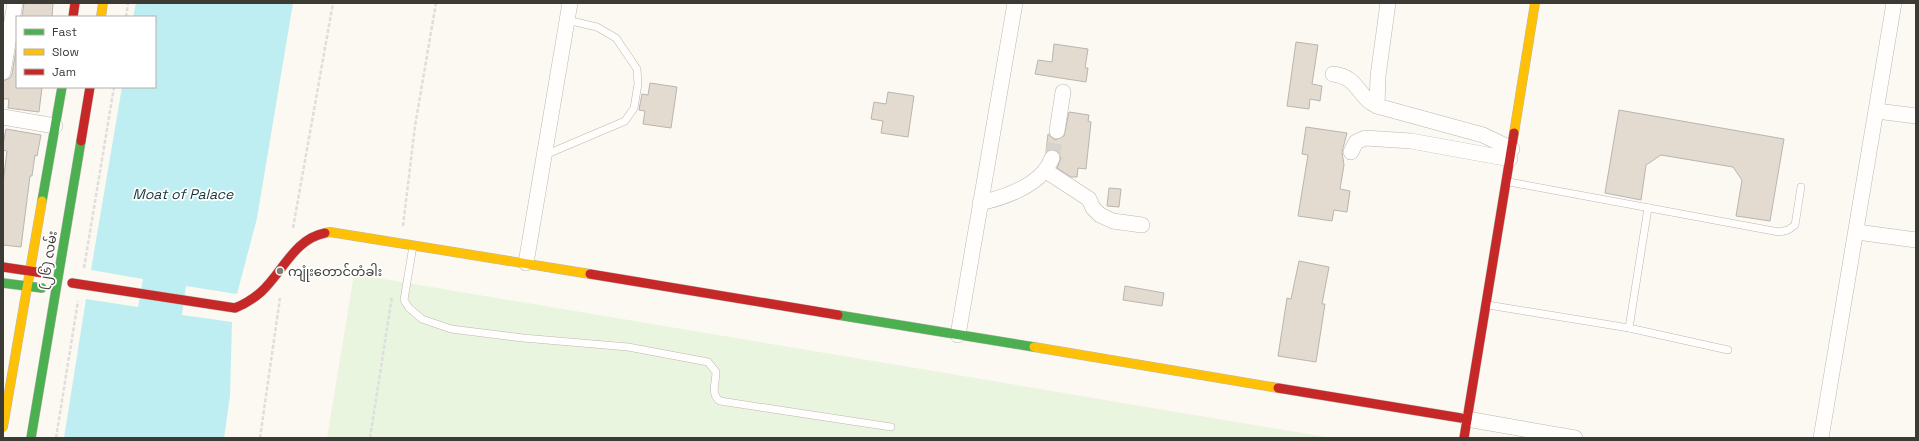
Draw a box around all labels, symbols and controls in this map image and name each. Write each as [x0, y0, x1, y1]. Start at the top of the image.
legend [16, 16, 156, 88]
text: Fast [52, 24, 77, 40]
text: Slow [52, 44, 79, 60]
text: Jam [52, 64, 76, 80]
water label: Moat of Palace [133, 185, 234, 203]
street label: (၂၆) လမ်း [35, 229, 63, 291]
place label: ကျုံးတောင်တံခါး [288, 263, 382, 282]
marker: ကျုံးတောင်တံခါး [275, 266, 285, 276]

